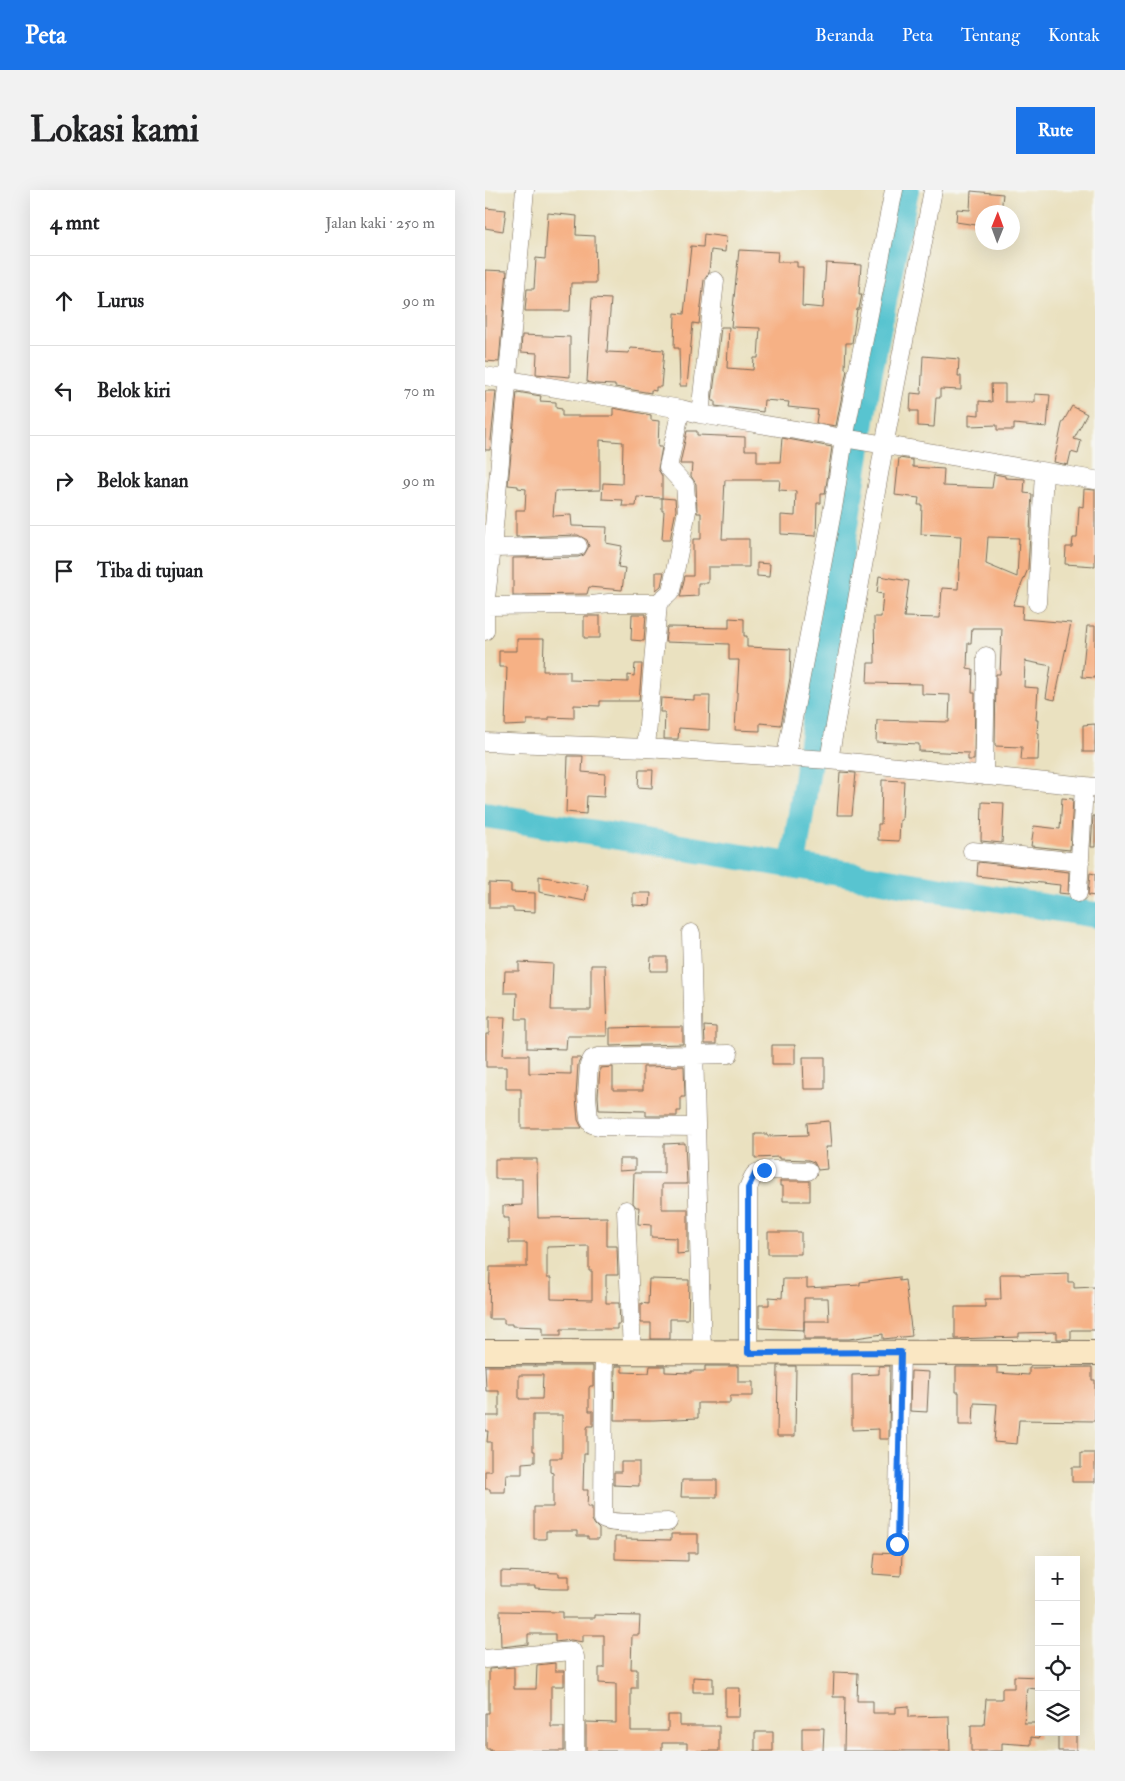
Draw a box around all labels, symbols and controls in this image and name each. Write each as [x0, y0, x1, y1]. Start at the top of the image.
text: Peta [25, 20, 66, 51]
text: Beranda [815, 24, 874, 47]
text: Peta [902, 24, 933, 47]
text: Tentang [961, 24, 1020, 47]
text: Kontak [1048, 24, 1100, 47]
button: Rute [1016, 107, 1095, 154]
text: Lokasi kami [30, 108, 199, 152]
north arrow [975, 205, 1020, 250]
text: 4 mnt [50, 209, 100, 236]
text: Jalan kaki · 250 m [325, 213, 435, 233]
icon: ahead [50, 287, 78, 315]
text: Lurus [97, 289, 144, 313]
text: 90 m [403, 291, 435, 311]
icon: left [50, 377, 78, 405]
text: Belok kiri [97, 379, 171, 403]
text: 70 m [404, 381, 435, 401]
icon: right [50, 467, 78, 495]
text: Belok kanan [97, 469, 188, 493]
text: 90 m [403, 471, 435, 491]
icon: arrive [50, 557, 78, 585]
text: Tiba di tujuan [97, 559, 203, 583]
route end [753, 1159, 776, 1182]
route start [886, 1533, 909, 1556]
map controls [1035, 1556, 1080, 1736]
button: + [1035, 1556, 1080, 1601]
button: − [1035, 1601, 1080, 1646]
button: locate [1035, 1646, 1080, 1691]
button: layers [1035, 1691, 1080, 1736]

